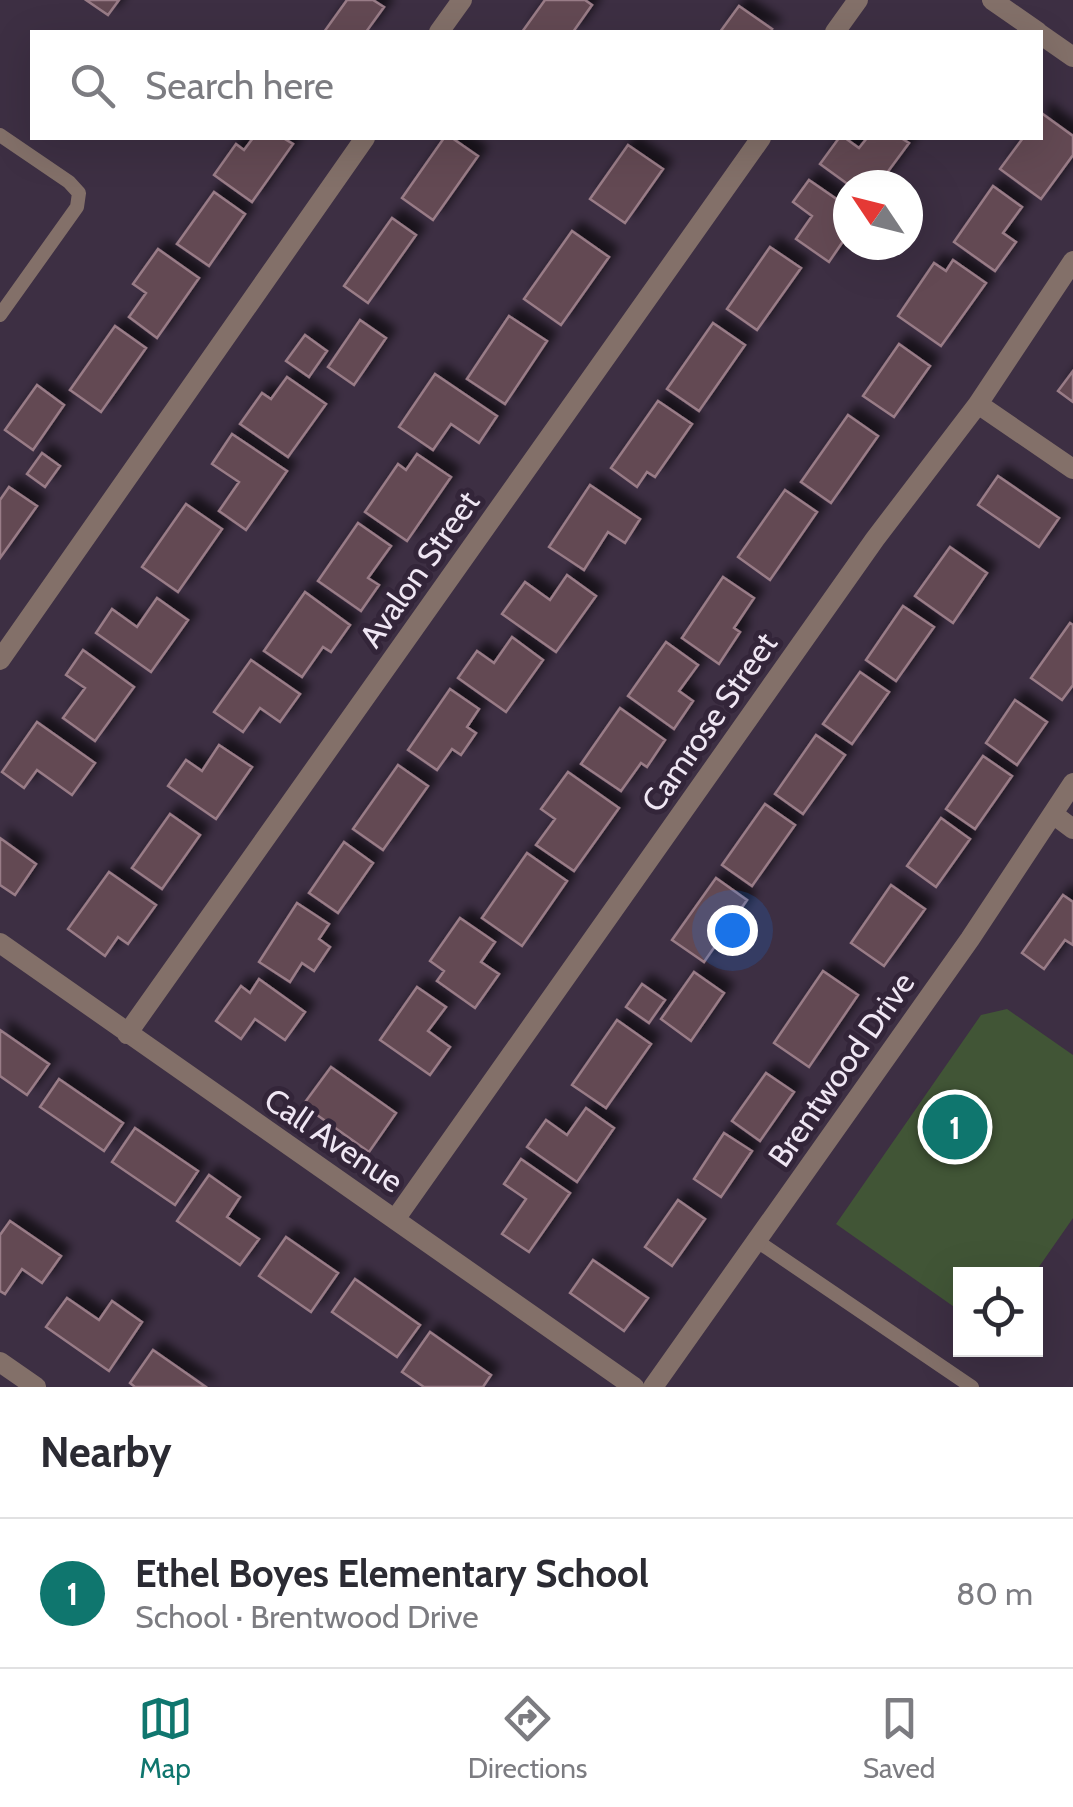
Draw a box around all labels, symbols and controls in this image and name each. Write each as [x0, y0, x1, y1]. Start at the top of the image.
search box [30, 30, 1043, 140]
icon: search [65, 58, 120, 113]
text: Search here [145, 62, 334, 109]
north arrow [833, 170, 923, 260]
street label: Avalon Street [351, 483, 487, 655]
street label: Camrose Street [633, 625, 785, 819]
your location [707, 905, 758, 956]
street label: Brentwood Drive [760, 964, 922, 1174]
street label: Call Avenue [257, 1079, 411, 1201]
pin: 1 [922, 1090, 988, 1164]
map controls [953, 1267, 1043, 1357]
button: locate [953, 1267, 1043, 1357]
text: Nearby [40, 1426, 172, 1478]
text: Ethel Boyes Elementary School [135, 1550, 649, 1597]
text: 1 [67, 1574, 78, 1613]
text: 80 m [956, 1574, 1033, 1613]
text: School · Brentwood Drive [135, 1597, 479, 1636]
tab: Map [138, 1691, 193, 1785]
tab: Directions [468, 1691, 587, 1785]
tab: Saved [863, 1691, 935, 1785]

